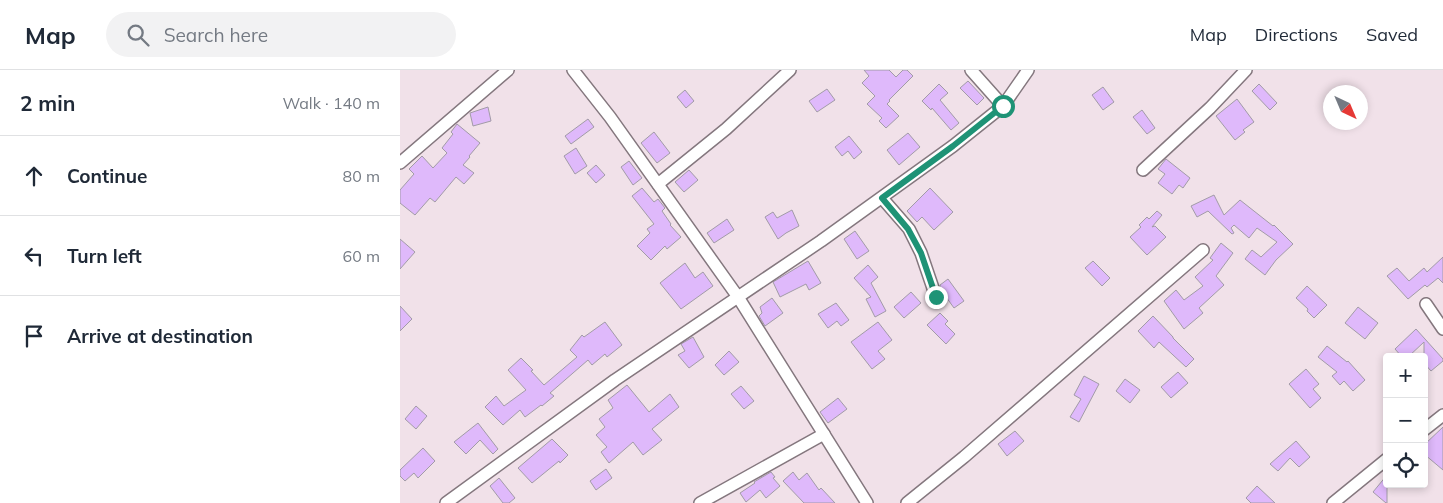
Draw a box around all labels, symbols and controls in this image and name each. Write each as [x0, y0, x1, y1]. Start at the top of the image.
search box [106, 12, 456, 57]
text: Map [25, 20, 76, 50]
icon: search [124, 21, 152, 49]
text: Search here [164, 23, 268, 47]
text: Map [1190, 23, 1227, 46]
text: Directions [1255, 23, 1338, 46]
text: Saved [1366, 23, 1418, 46]
north arrow [1323, 85, 1368, 130]
text: 2 min [20, 90, 75, 116]
text: Walk · 140 m [282, 93, 380, 113]
route start [992, 95, 1015, 118]
icon: ahead [20, 162, 48, 190]
text: Continue [67, 164, 147, 188]
text: 80 m [343, 166, 380, 186]
icon: left [20, 242, 48, 270]
text: Turn left [67, 244, 142, 268]
text: 60 m [343, 246, 380, 266]
route end [925, 286, 948, 309]
icon: arrive [20, 322, 48, 350]
text: Arrive at destination [67, 324, 253, 348]
map controls [1383, 353, 1428, 488]
button: + [1383, 353, 1428, 398]
button: − [1383, 398, 1428, 443]
button: locate [1383, 443, 1428, 488]

